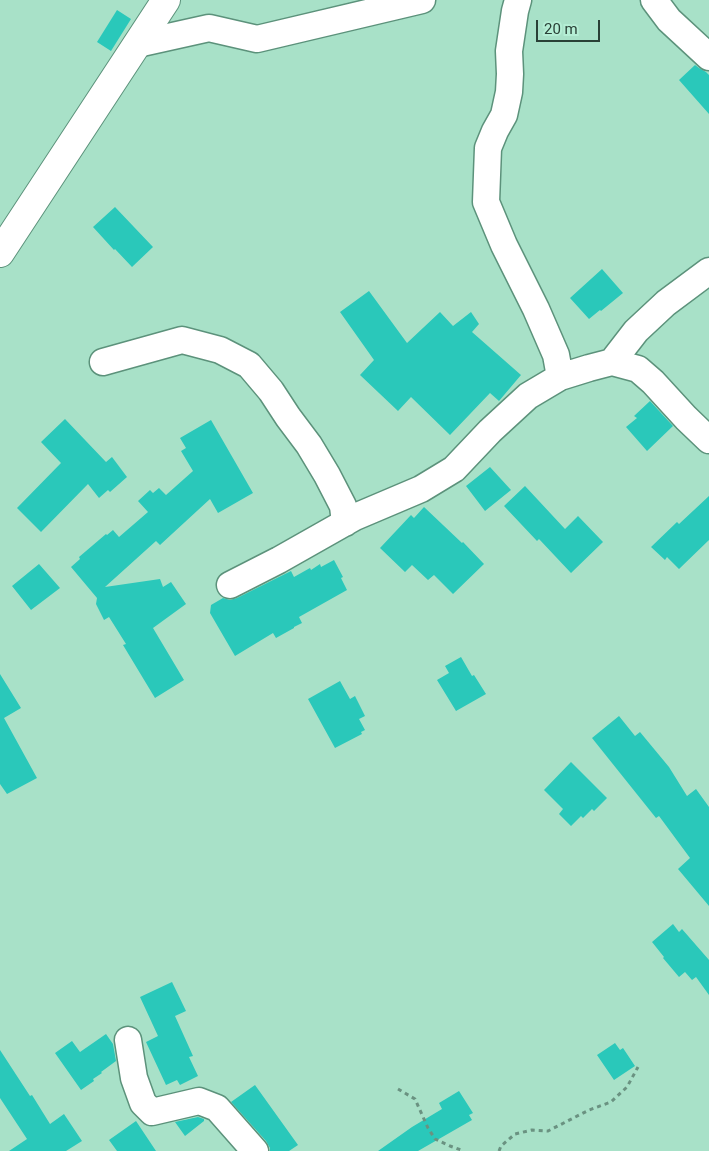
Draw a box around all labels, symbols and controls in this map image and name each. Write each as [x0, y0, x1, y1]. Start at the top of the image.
scale bar [539, 10, 603, 42]
text: 20 m [544, 20, 578, 38]

